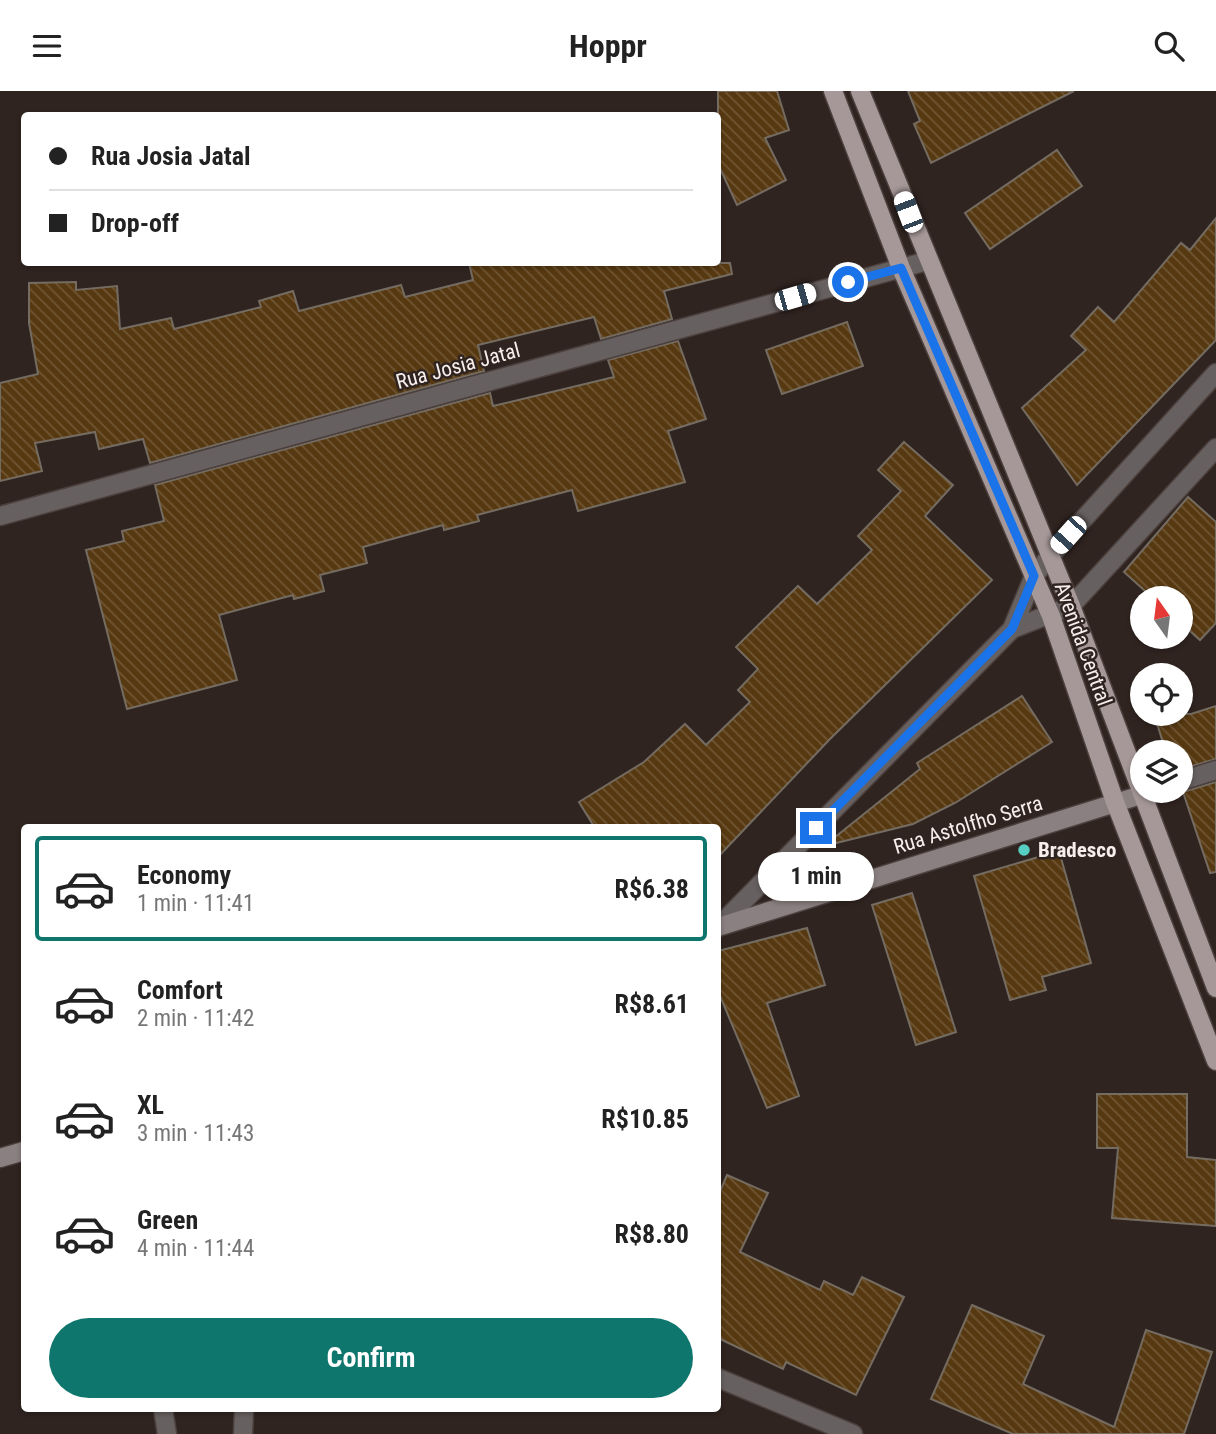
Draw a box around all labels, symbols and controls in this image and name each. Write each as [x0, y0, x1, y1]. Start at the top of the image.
icon: menu [28, 27, 66, 65]
text: Hoppr [569, 27, 647, 65]
icon: search [1150, 27, 1188, 65]
text: Rua Josia Jatal [91, 141, 250, 171]
car [891, 189, 926, 235]
text: Drop-off [91, 208, 179, 238]
route start [832, 266, 864, 298]
car [772, 281, 819, 313]
street label: Rua Josia Jatal [393, 338, 523, 394]
car [1047, 512, 1090, 558]
street label: Avenida Central [1050, 579, 1116, 709]
north arrow [1130, 586, 1194, 649]
map controls [1130, 586, 1193, 803]
button: locate [1130, 663, 1193, 726]
button: layers [1130, 740, 1193, 803]
street label: Rua Astolfho Serra [891, 791, 1045, 859]
route end [800, 812, 832, 844]
place label: Bradesco [1038, 838, 1116, 862]
marker: Bradesco [1016, 842, 1032, 858]
callout: 1 min [758, 853, 874, 901]
icon: car [53, 857, 116, 920]
text: Economy [137, 860, 231, 890]
text: 1 min [790, 863, 842, 890]
text: R$6.38 [615, 874, 689, 904]
text: 1 min · 11:41 [137, 890, 254, 917]
icon: car [53, 972, 116, 1035]
text: Comfort [137, 975, 223, 1005]
text: R$8.61 [615, 989, 689, 1019]
text: 2 min · 11:42 [137, 1005, 254, 1032]
icon: car [53, 1087, 116, 1150]
text: XL [137, 1090, 164, 1120]
text: R$10.85 [601, 1104, 689, 1134]
text: 3 min · 11:43 [137, 1120, 254, 1147]
icon: car [53, 1202, 116, 1265]
text: Green [137, 1205, 198, 1235]
text: R$8.80 [615, 1219, 689, 1249]
text: 4 min · 11:44 [137, 1235, 254, 1262]
button: Confirm [49, 1318, 693, 1398]

